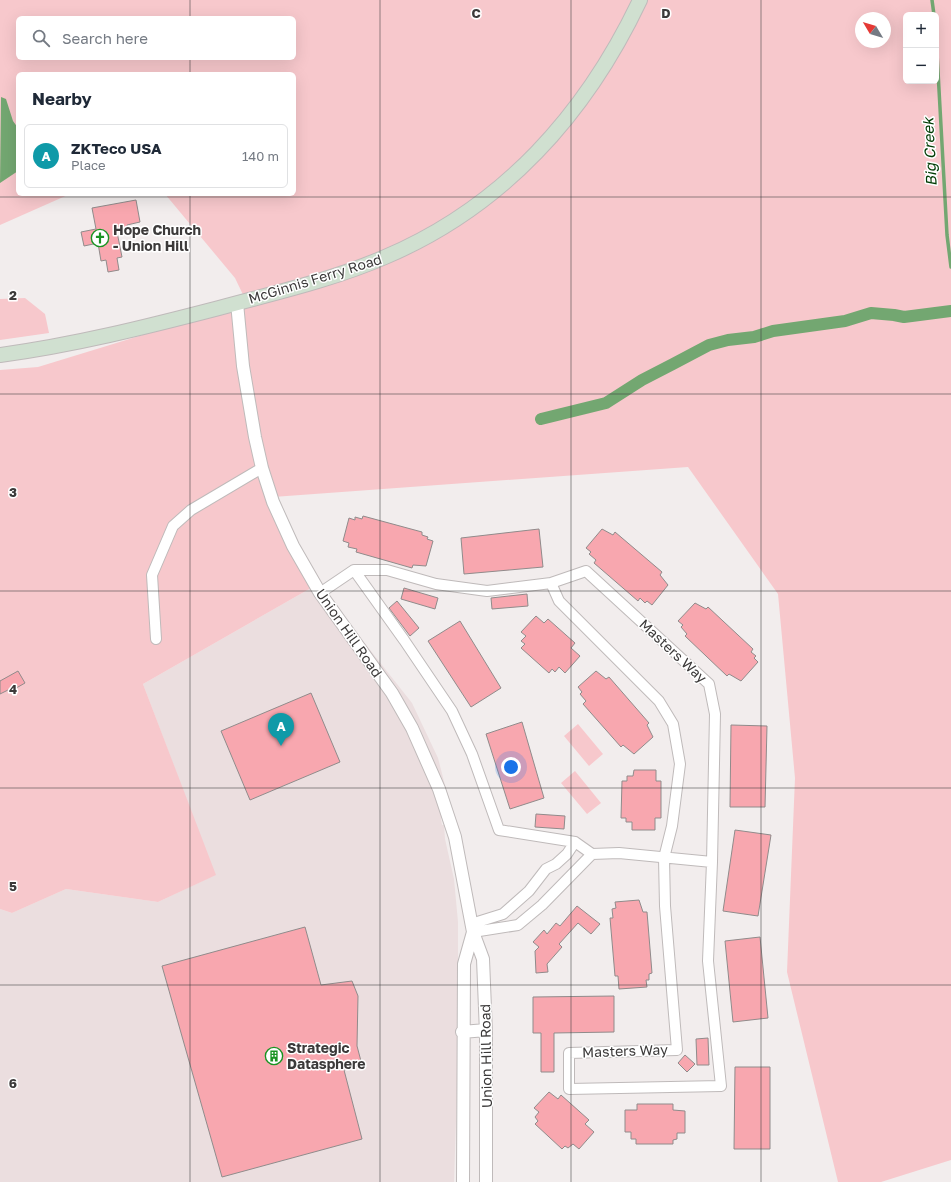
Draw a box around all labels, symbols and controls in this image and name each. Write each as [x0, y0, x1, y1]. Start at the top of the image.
text: C [471, 5, 481, 21]
text: D [661, 5, 671, 21]
north arrow [855, 12, 891, 48]
map controls [903, 12, 939, 84]
button: + [903, 12, 939, 48]
search box [16, 16, 296, 60]
icon: search [30, 27, 52, 49]
text: Search here [62, 29, 148, 47]
button: − [903, 48, 939, 84]
text: Nearby [32, 88, 92, 109]
water label: Big Creek [918, 116, 941, 187]
text: ZKTeco USA [71, 139, 162, 157]
text: A [41, 148, 51, 164]
text: 140 m [242, 148, 279, 164]
text: Place [71, 157, 106, 173]
place label: Hope Church - Union Hill [113, 221, 201, 254]
church icon: Hope Church - Union Hill [90, 228, 110, 248]
street label: McGinnis Ferry Road [246, 250, 384, 307]
text: 2 [9, 287, 17, 303]
text: 3 [9, 484, 17, 500]
street label: Union Hill Road [313, 585, 386, 680]
street label: Masters Way [636, 615, 711, 686]
text: 4 [9, 681, 17, 697]
pin: A [268, 713, 294, 746]
your location [501, 757, 521, 777]
text: 5 [9, 878, 17, 894]
street label: Union Hill Road [476, 1004, 495, 1108]
place label: Strategic Datasphere [287, 1039, 366, 1072]
street label: Masters Way [582, 1041, 668, 1060]
building icon: Strategic Datasphere [264, 1046, 284, 1066]
text: 6 [9, 1075, 17, 1091]

